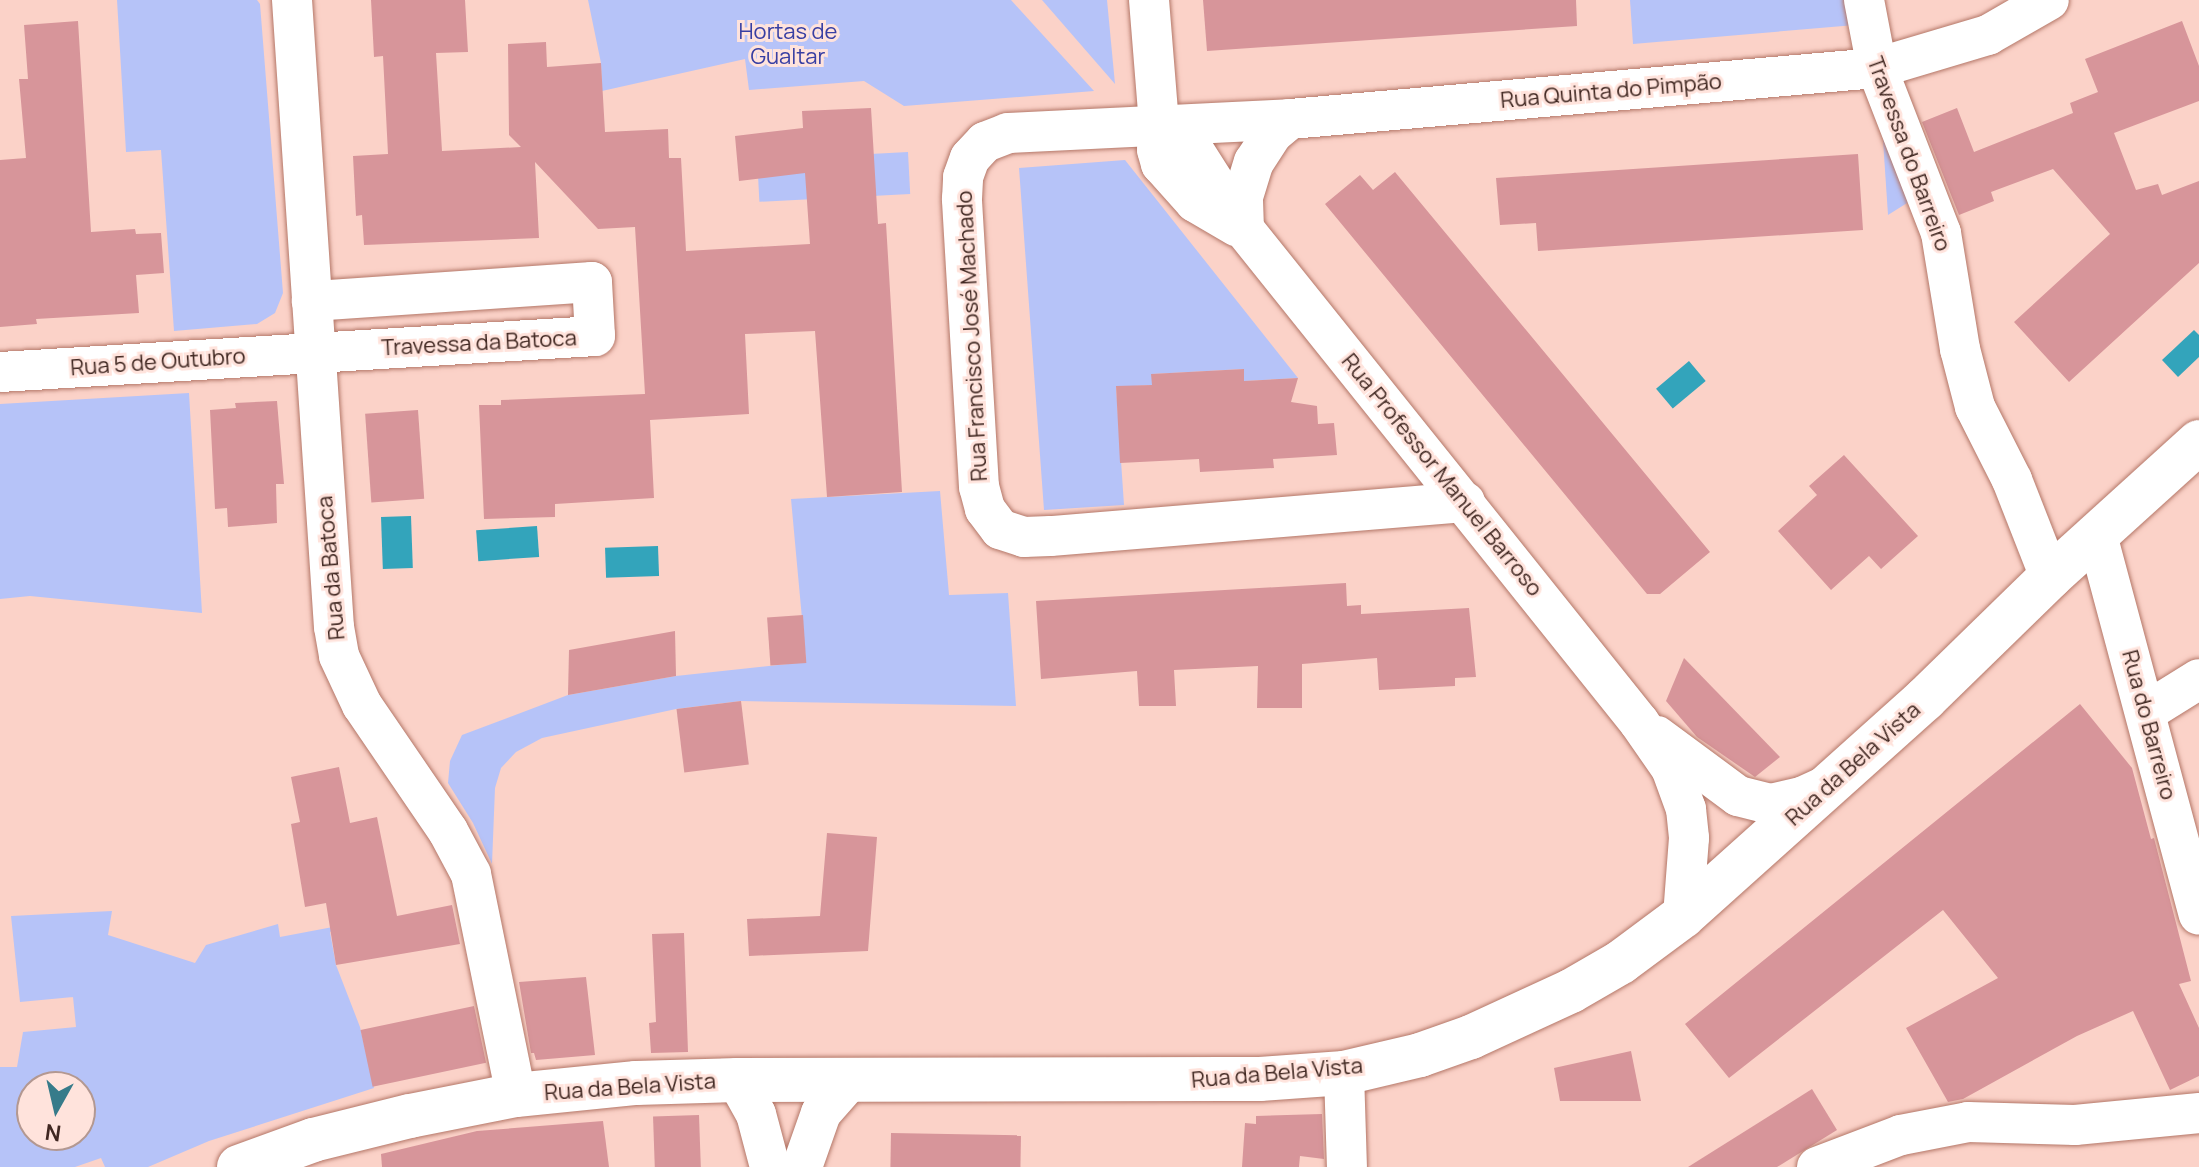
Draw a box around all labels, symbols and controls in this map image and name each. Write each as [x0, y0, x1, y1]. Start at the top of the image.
park label: Hortas de Gualtar [739, 18, 837, 70]
street label: Travessa do Barreiro [1862, 53, 1956, 255]
street label: Rua Quinta do Pimpão [1499, 68, 1723, 114]
street label: Rua Francisco José Machado [951, 190, 993, 482]
street label: Travessa da Batoca [381, 325, 577, 361]
street label: Rua 5 de Outubro [70, 343, 246, 381]
street label: Rua Professor Manuel Barroso [1336, 348, 1548, 602]
street label: Rua da Batoca [312, 495, 350, 641]
street label: Rua do Barreiro [2116, 647, 2182, 803]
street label: Rua da Bela Vista [1780, 697, 1926, 831]
street label: Rua da Bela Vista [1190, 1052, 1364, 1094]
street label: Rua da Bela Vista [543, 1068, 717, 1106]
north arrow [16, 1071, 96, 1151]
text: N [43, 1117, 63, 1149]

